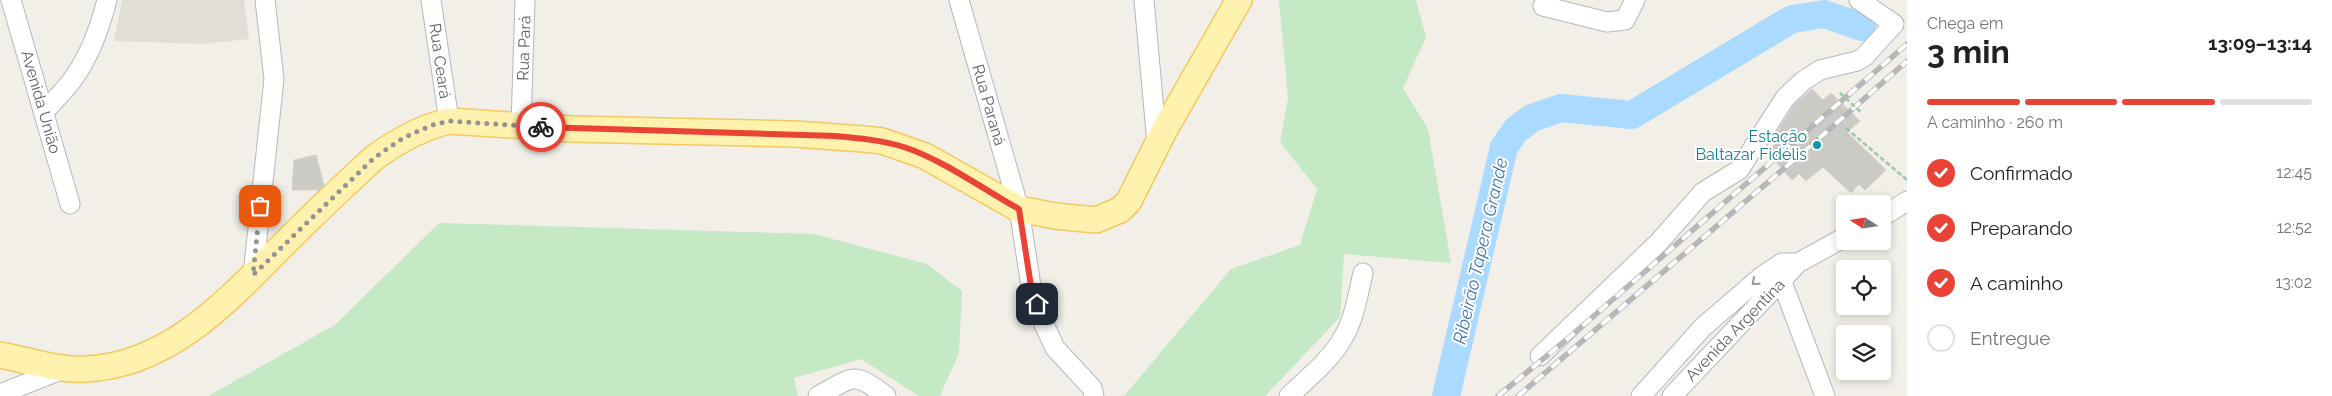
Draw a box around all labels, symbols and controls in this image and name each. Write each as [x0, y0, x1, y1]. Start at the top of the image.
text: Chega em [1927, 14, 2003, 33]
street label: Rua Pará [513, 15, 535, 81]
street label: Rua Ceará [425, 22, 455, 100]
text: 13:09–13:14 [2208, 32, 2312, 54]
text: 3 min [1927, 33, 2010, 70]
street label: Avenida União [17, 48, 65, 156]
street label: Rua Paraná [968, 62, 1010, 148]
courier [516, 102, 566, 152]
icon: bike [527, 113, 555, 141]
text: A caminho · 260 m [1927, 113, 2063, 132]
place label: Estação Baltazar Fidélis [1695, 127, 1807, 164]
marker: Estação Baltazar Fidélis [1811, 139, 1823, 151]
water label: Ribeirão Tapera Grande [1448, 155, 1512, 346]
icon: check [1927, 159, 1955, 187]
text: Confirmado [1970, 162, 2073, 184]
text: 12:45 [2276, 163, 2312, 182]
pin [239, 185, 281, 227]
icon: bag [246, 192, 274, 220]
north arrow [1836, 195, 1891, 250]
map controls [1836, 195, 1891, 380]
icon: check [1927, 214, 1955, 242]
text: Preparando [1970, 217, 2073, 239]
text: 12:52 [2277, 218, 2312, 237]
button: locate [1836, 260, 1891, 315]
icon: check [1927, 269, 1955, 297]
text: A caminho [1970, 272, 2063, 294]
text: 13:02 [2275, 273, 2312, 292]
street label: Avenida Argentina [1681, 275, 1789, 385]
one-way arrow [1751, 276, 1760, 285]
pin [1016, 283, 1058, 325]
icon: home [1023, 290, 1051, 318]
button: layers [1836, 325, 1891, 380]
text: Entregue [1970, 327, 2051, 349]

